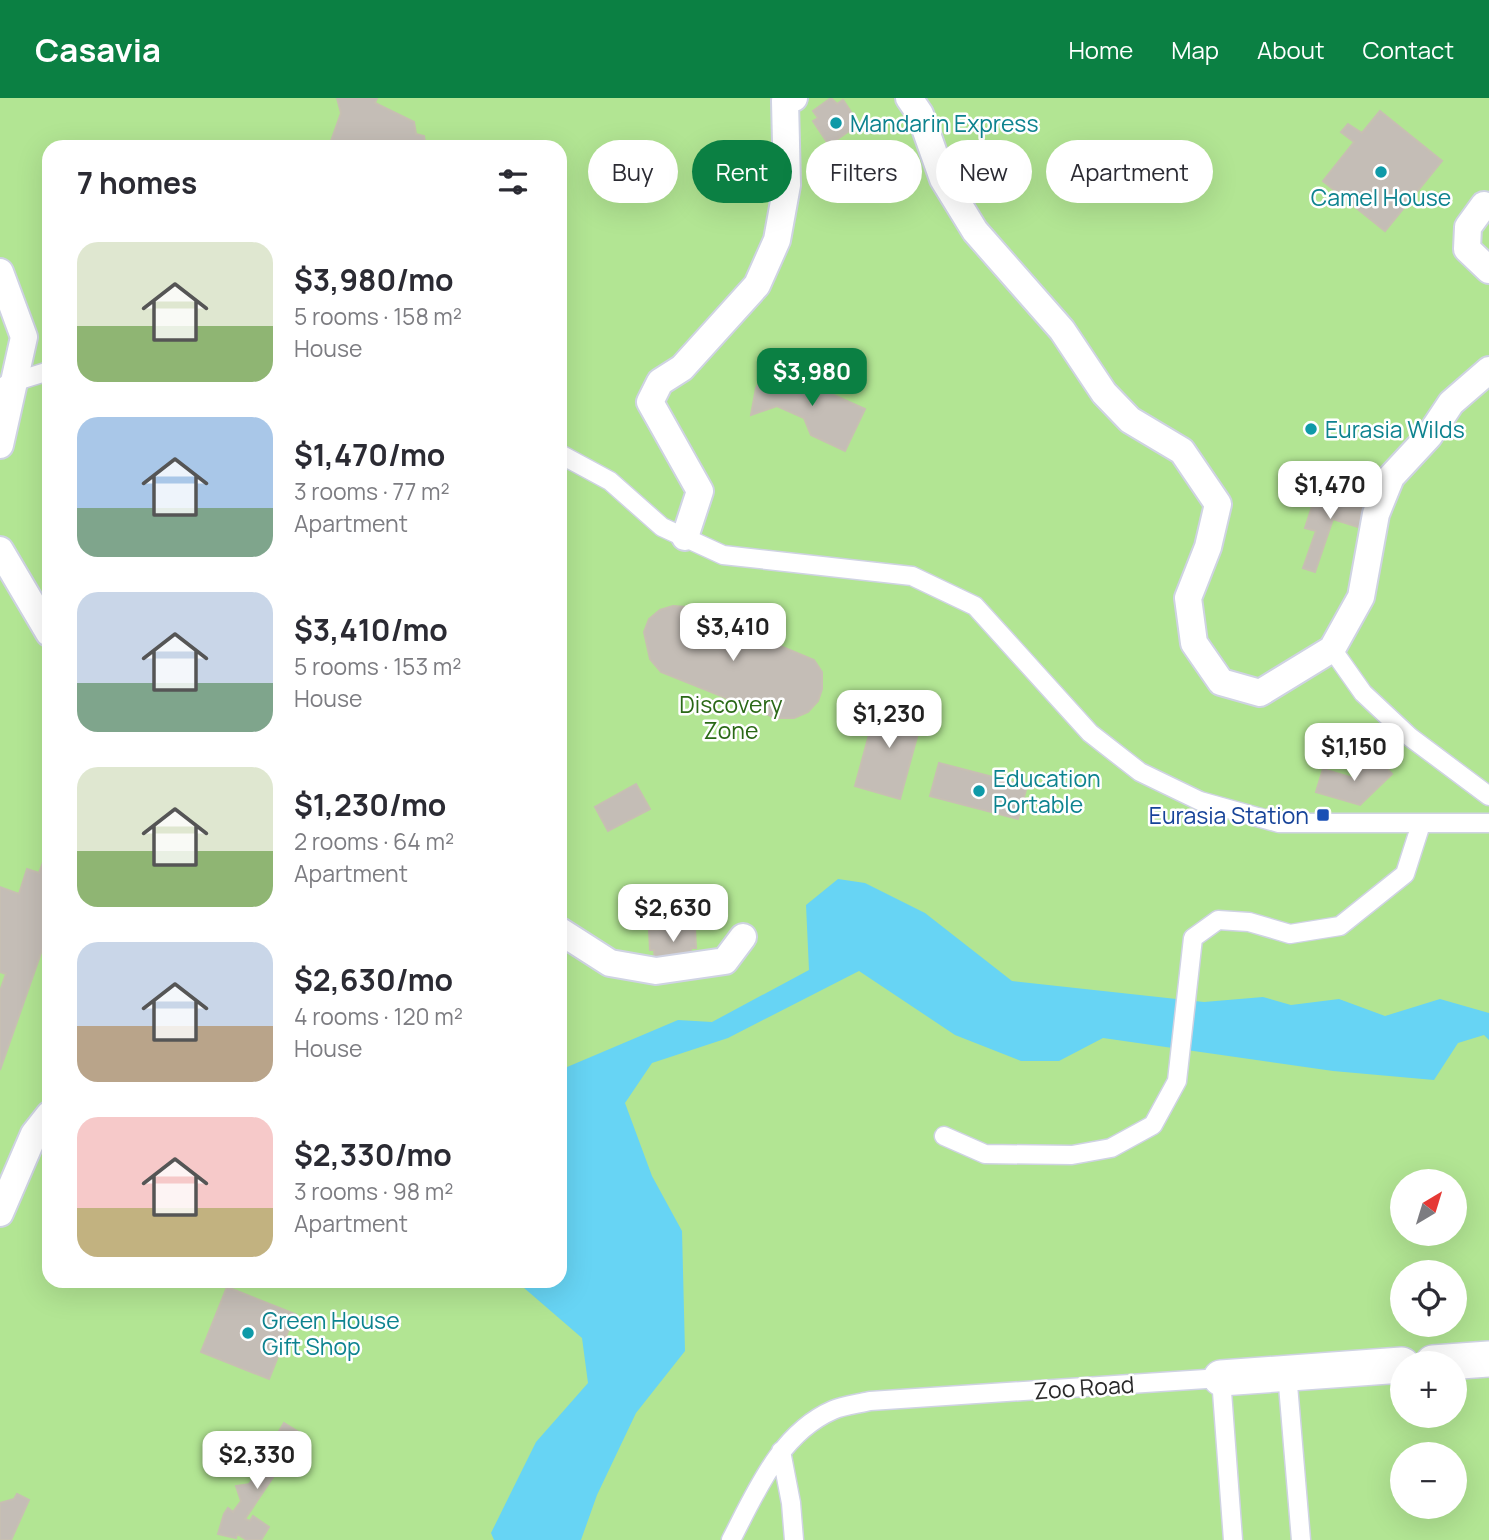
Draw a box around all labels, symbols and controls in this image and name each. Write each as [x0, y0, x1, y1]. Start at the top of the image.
text: Casavia [35, 27, 161, 72]
text: Home [1068, 33, 1133, 66]
text: Map [1171, 33, 1219, 66]
text: About [1257, 33, 1325, 66]
text: Contact [1363, 33, 1454, 66]
place label: Mandarin Express [850, 107, 1039, 139]
marker: Mandarin Express [828, 115, 844, 131]
chip: Buy [588, 140, 678, 203]
chip: Rent [692, 140, 792, 203]
chip: Filters [806, 140, 922, 203]
chip: New [936, 140, 1032, 203]
chip: Apartment [1046, 140, 1213, 203]
text: 7 homes [77, 162, 197, 203]
icon: filters [494, 163, 532, 201]
marker: Camel House [1373, 164, 1389, 180]
place label: Camel House [1311, 181, 1451, 213]
text: $3,980/mo [294, 259, 454, 300]
icon: home [133, 270, 217, 354]
text: 5 rooms · 158 m² [294, 300, 462, 332]
text: House [294, 332, 363, 364]
pin: $3,980 [755, 348, 869, 408]
text: $3,980 [773, 355, 851, 387]
place label: Eurasia Wilds [1325, 413, 1465, 445]
marker: Eurasia Wilds [1303, 421, 1319, 437]
text: $1,470/mo [294, 434, 445, 475]
icon: home [133, 445, 217, 529]
pin: $1,470 [1273, 462, 1387, 521]
text: $1,470 [1294, 468, 1366, 500]
text: 3 rooms · 77 m² [294, 475, 450, 507]
text: Apartment [294, 507, 408, 539]
pin: $3,410 [676, 603, 790, 663]
text: $3,410/mo [294, 609, 448, 650]
text: $3,410 [696, 610, 770, 642]
icon: home [133, 620, 217, 704]
text: 5 rooms · 153 m² [294, 650, 461, 682]
text: House [294, 682, 363, 714]
park label: Discovery Zone [679, 688, 783, 746]
pin: $1,230 [832, 690, 946, 750]
text: $1,230 [853, 697, 925, 729]
pin: $1,150 [1297, 724, 1411, 783]
text: $1,150 [1321, 730, 1387, 762]
place label: Education Portable [993, 762, 1101, 820]
marker: Education Portable [971, 783, 987, 799]
text: $1,230/mo [294, 784, 446, 825]
icon: home [133, 795, 217, 879]
place label: Eurasia Station [1149, 799, 1309, 831]
marker: Eurasia Station [1315, 807, 1331, 823]
text: 2 rooms · 64 m² [294, 825, 454, 857]
text: Apartment [294, 857, 408, 889]
pin: $2,630 [616, 884, 730, 944]
text: $2,630 [634, 891, 712, 923]
text: $2,630/mo [294, 959, 453, 1000]
icon: home [133, 970, 217, 1054]
text: 4 rooms · 120 m² [294, 1000, 463, 1032]
text: House [294, 1032, 363, 1064]
text: $2,330/mo [294, 1134, 452, 1175]
icon: home [133, 1145, 217, 1229]
north arrow [1390, 1169, 1466, 1246]
map controls [1390, 1169, 1467, 1519]
text: 3 rooms · 98 m² [294, 1175, 454, 1207]
text: Apartment [294, 1207, 408, 1239]
button: locate [1390, 1260, 1467, 1337]
place label: Green House Gift Shop [262, 1304, 400, 1362]
marker: Green House Gift Shop [240, 1325, 256, 1341]
button: + [1390, 1351, 1467, 1428]
street label: Zoo Road [1033, 1368, 1135, 1406]
pin: $2,330 [200, 1432, 314, 1491]
text: $2,330 [218, 1438, 296, 1470]
button: − [1390, 1442, 1467, 1519]

